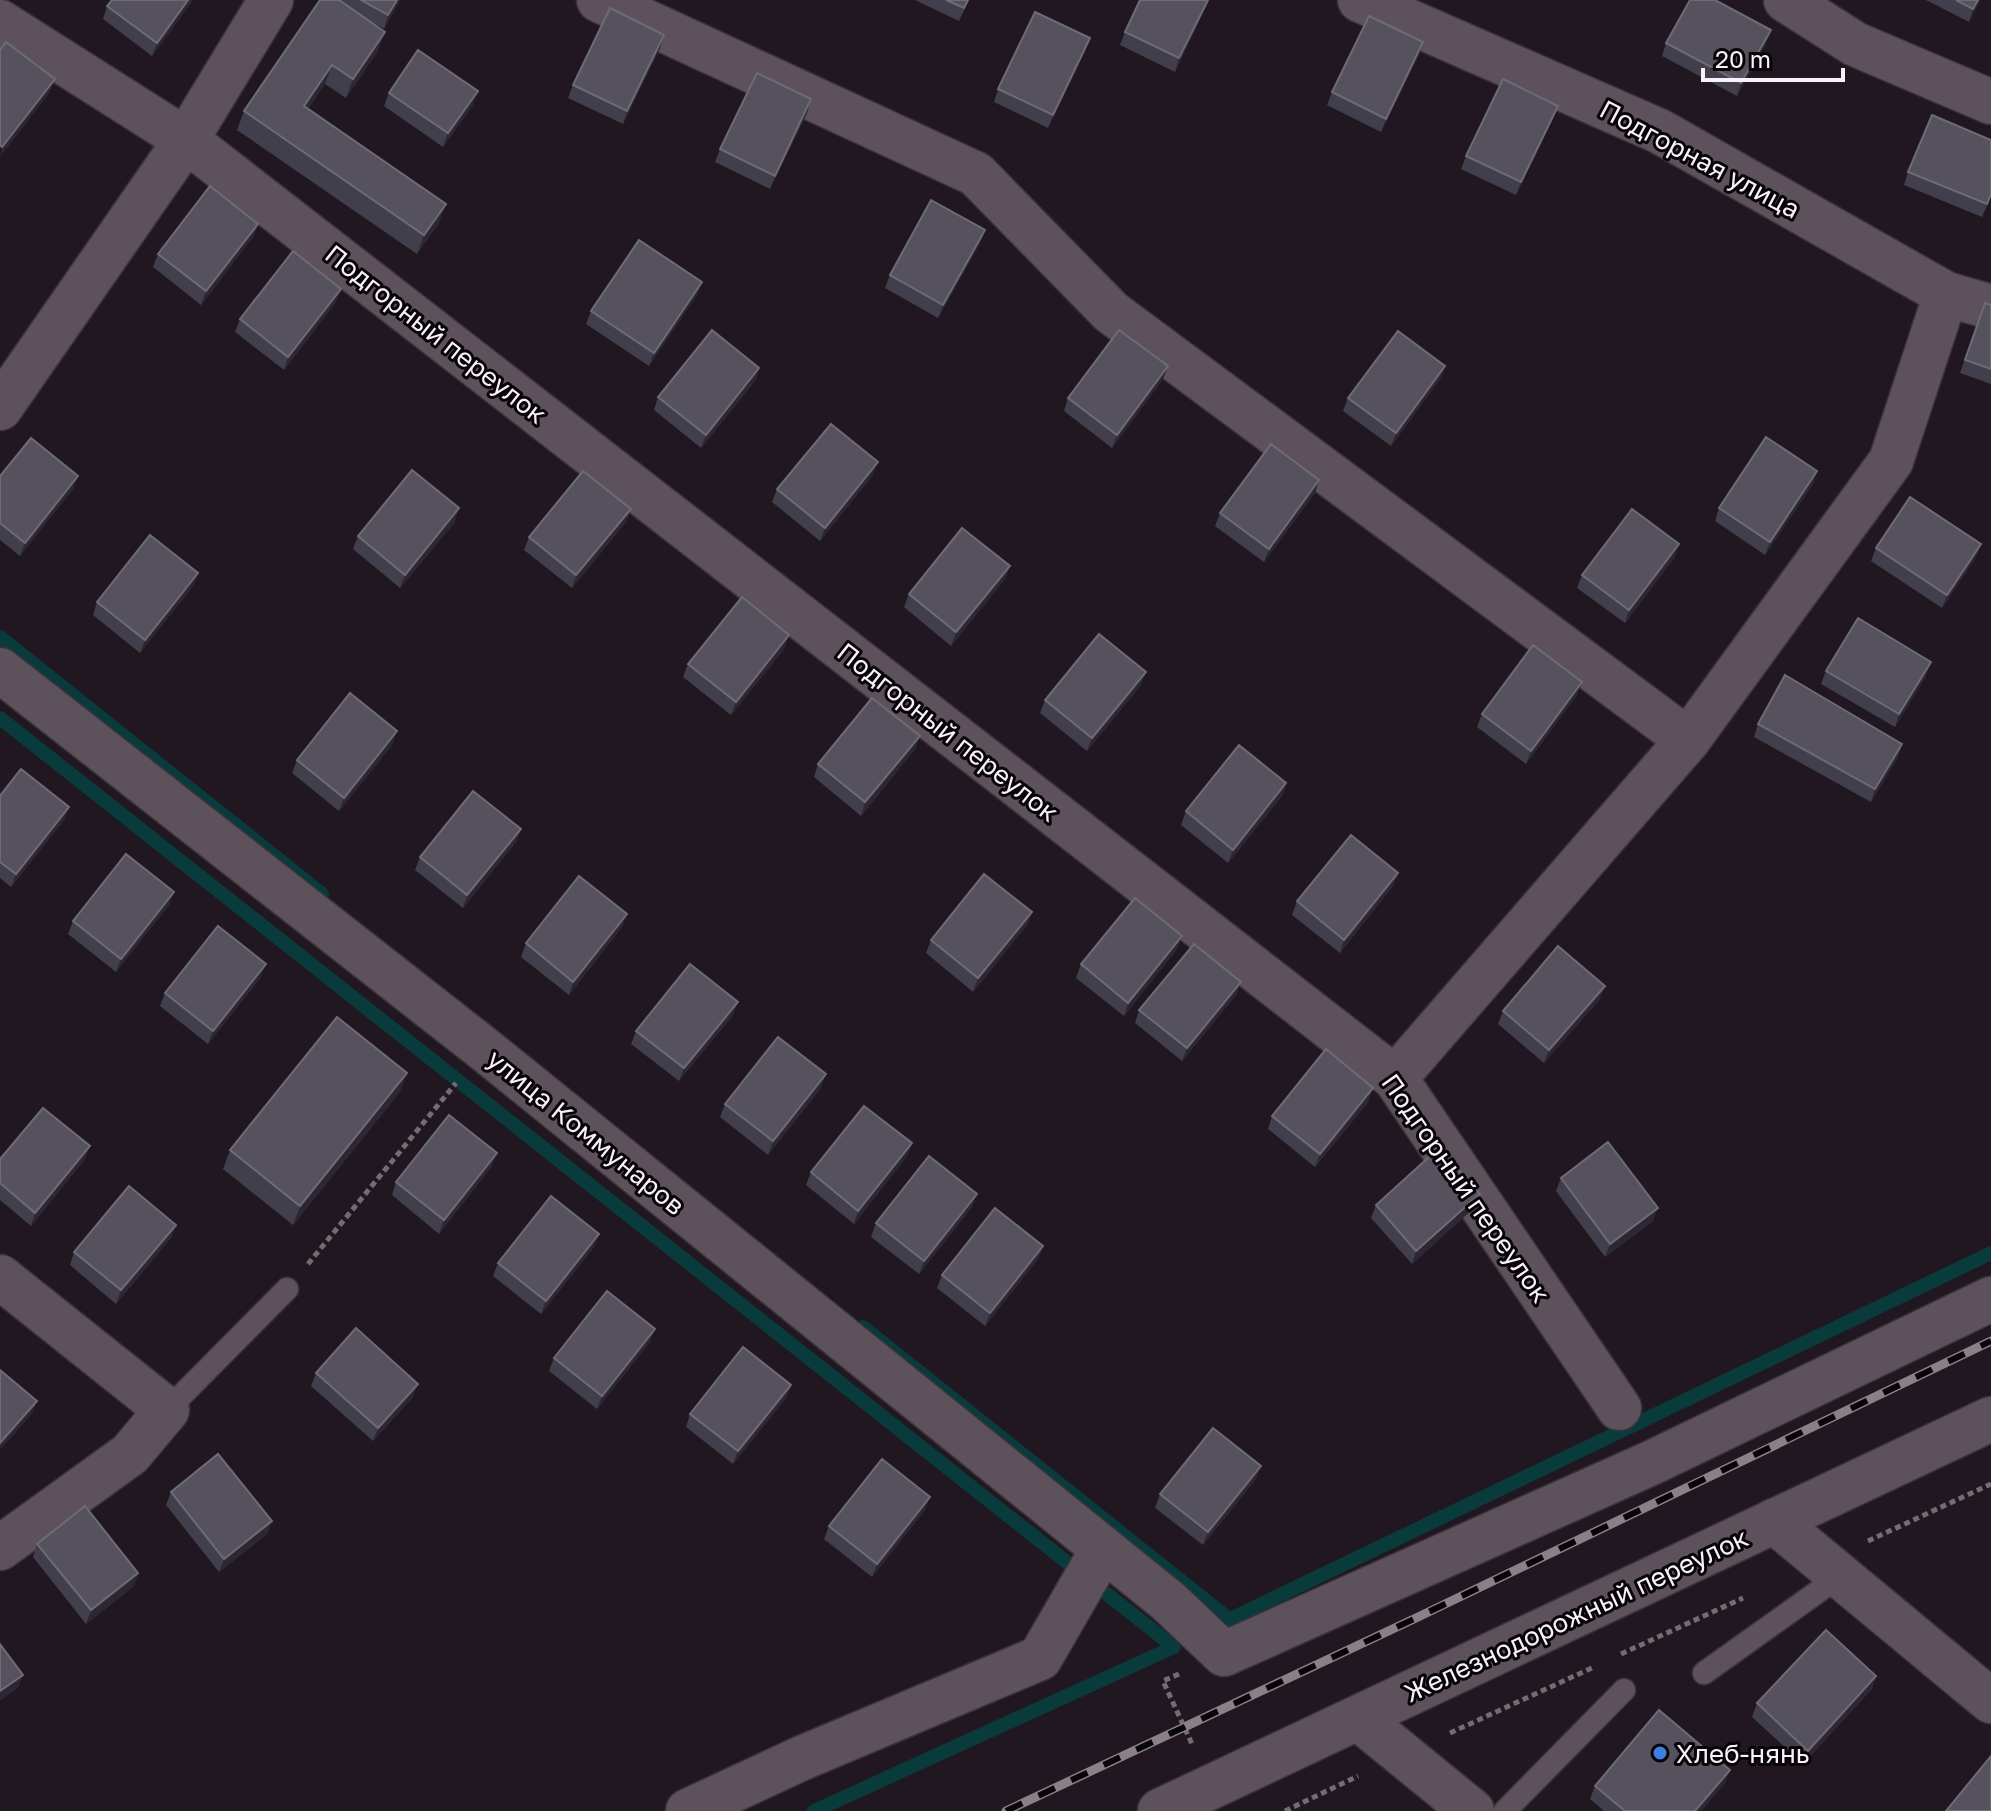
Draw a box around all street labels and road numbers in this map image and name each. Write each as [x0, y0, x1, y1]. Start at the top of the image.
street label: Подгорная улица [1595, 93, 1805, 225]
street label: Подгорный переулок [319, 238, 553, 430]
street label: Подгорный переулок [831, 636, 1065, 828]
street label: улица Коммунаров [481, 1043, 691, 1221]
street label: Подгорный переулок [1375, 1068, 1557, 1308]
street label: Железнодорожный переулок [1399, 1522, 1753, 1708]

